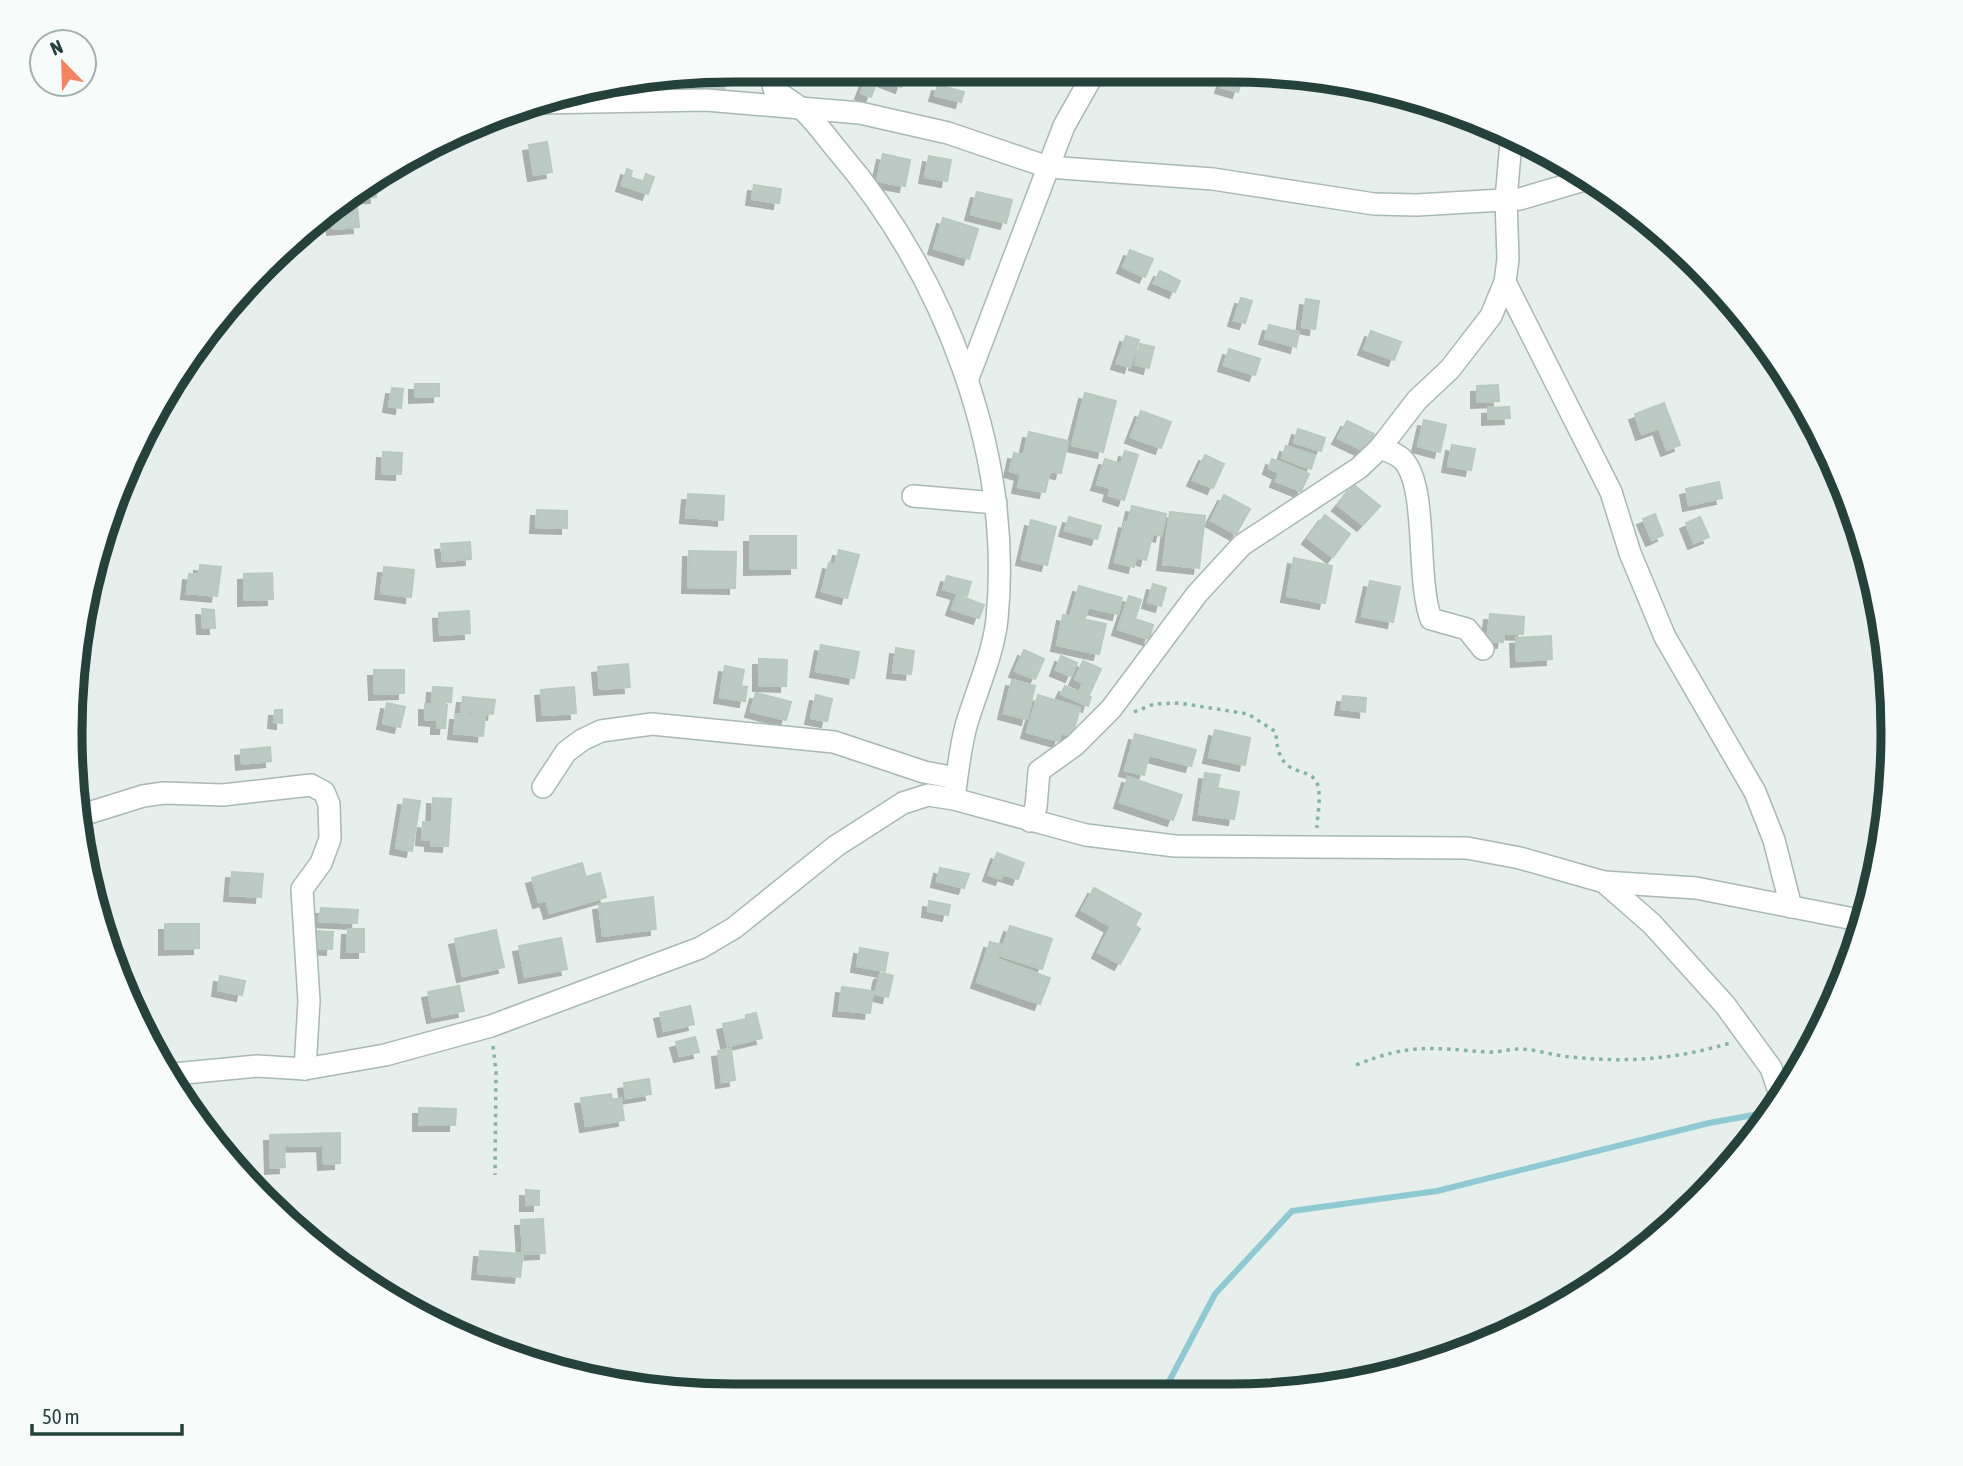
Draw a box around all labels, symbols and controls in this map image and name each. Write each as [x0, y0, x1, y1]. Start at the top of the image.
north arrow [28, 28, 98, 98]
text: N [47, 35, 66, 60]
scale bar [32, 1392, 182, 1436]
text: 50 m [42, 1404, 80, 1428]

